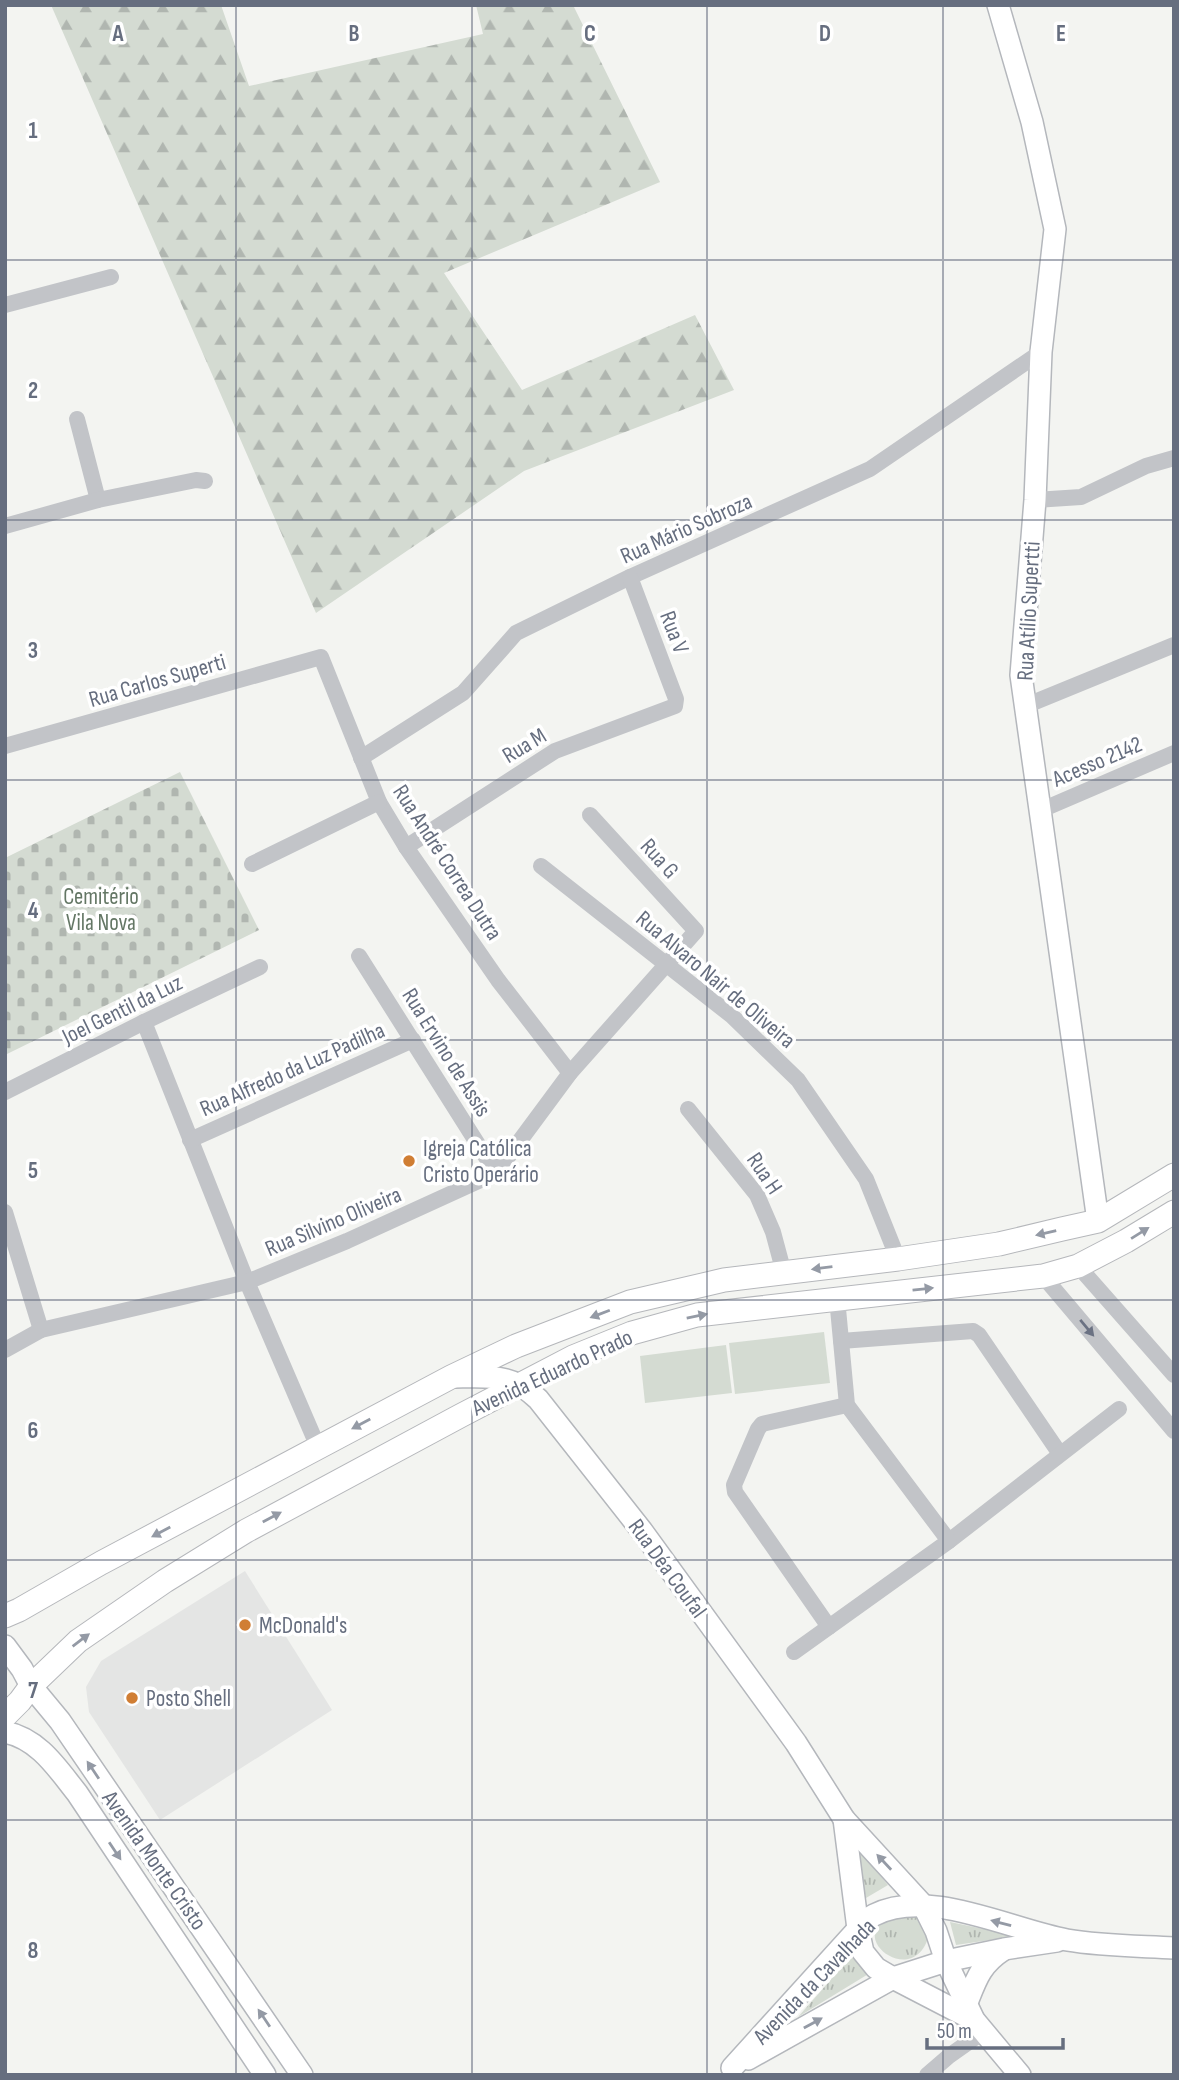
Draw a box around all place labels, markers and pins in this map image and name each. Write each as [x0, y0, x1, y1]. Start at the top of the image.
place label: Igreja Católica Cristo Operário [423, 1135, 539, 1189]
marker: Igreja Católica Cristo Operário [401, 1153, 417, 1169]
place label: McDonald's [259, 1612, 347, 1640]
marker: McDonald's [237, 1617, 253, 1633]
place label: Posto Shell [146, 1685, 231, 1713]
marker: Posto Shell [124, 1690, 140, 1706]

